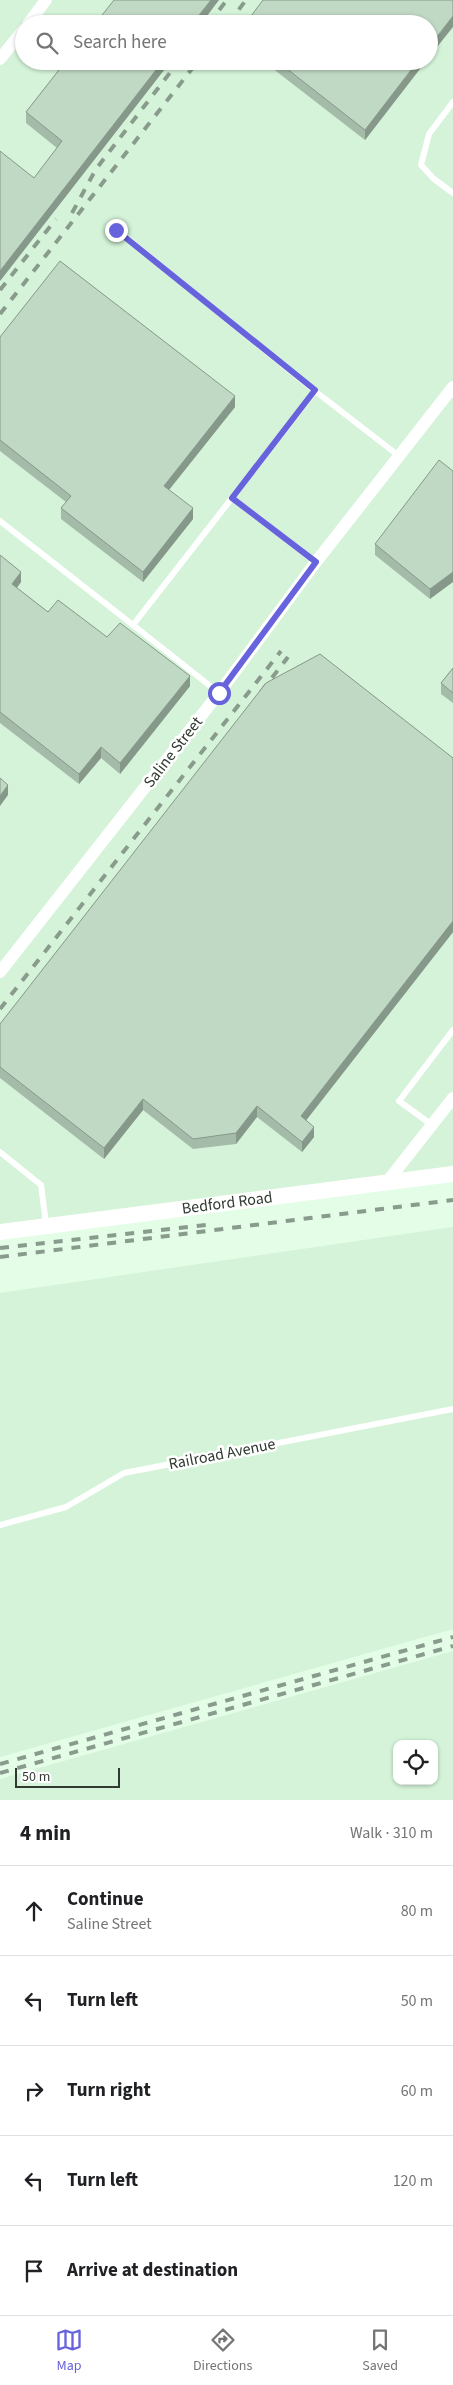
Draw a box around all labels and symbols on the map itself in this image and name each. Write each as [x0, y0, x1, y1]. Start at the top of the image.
route end [105, 219, 128, 242]
route start [208, 682, 231, 705]
street label: Saline Street [138, 711, 208, 792]
street label: Bedford Road [180, 1186, 274, 1220]
street label: Railroad Avenue [167, 1433, 277, 1475]
scale bar [15, 1765, 120, 1788]

